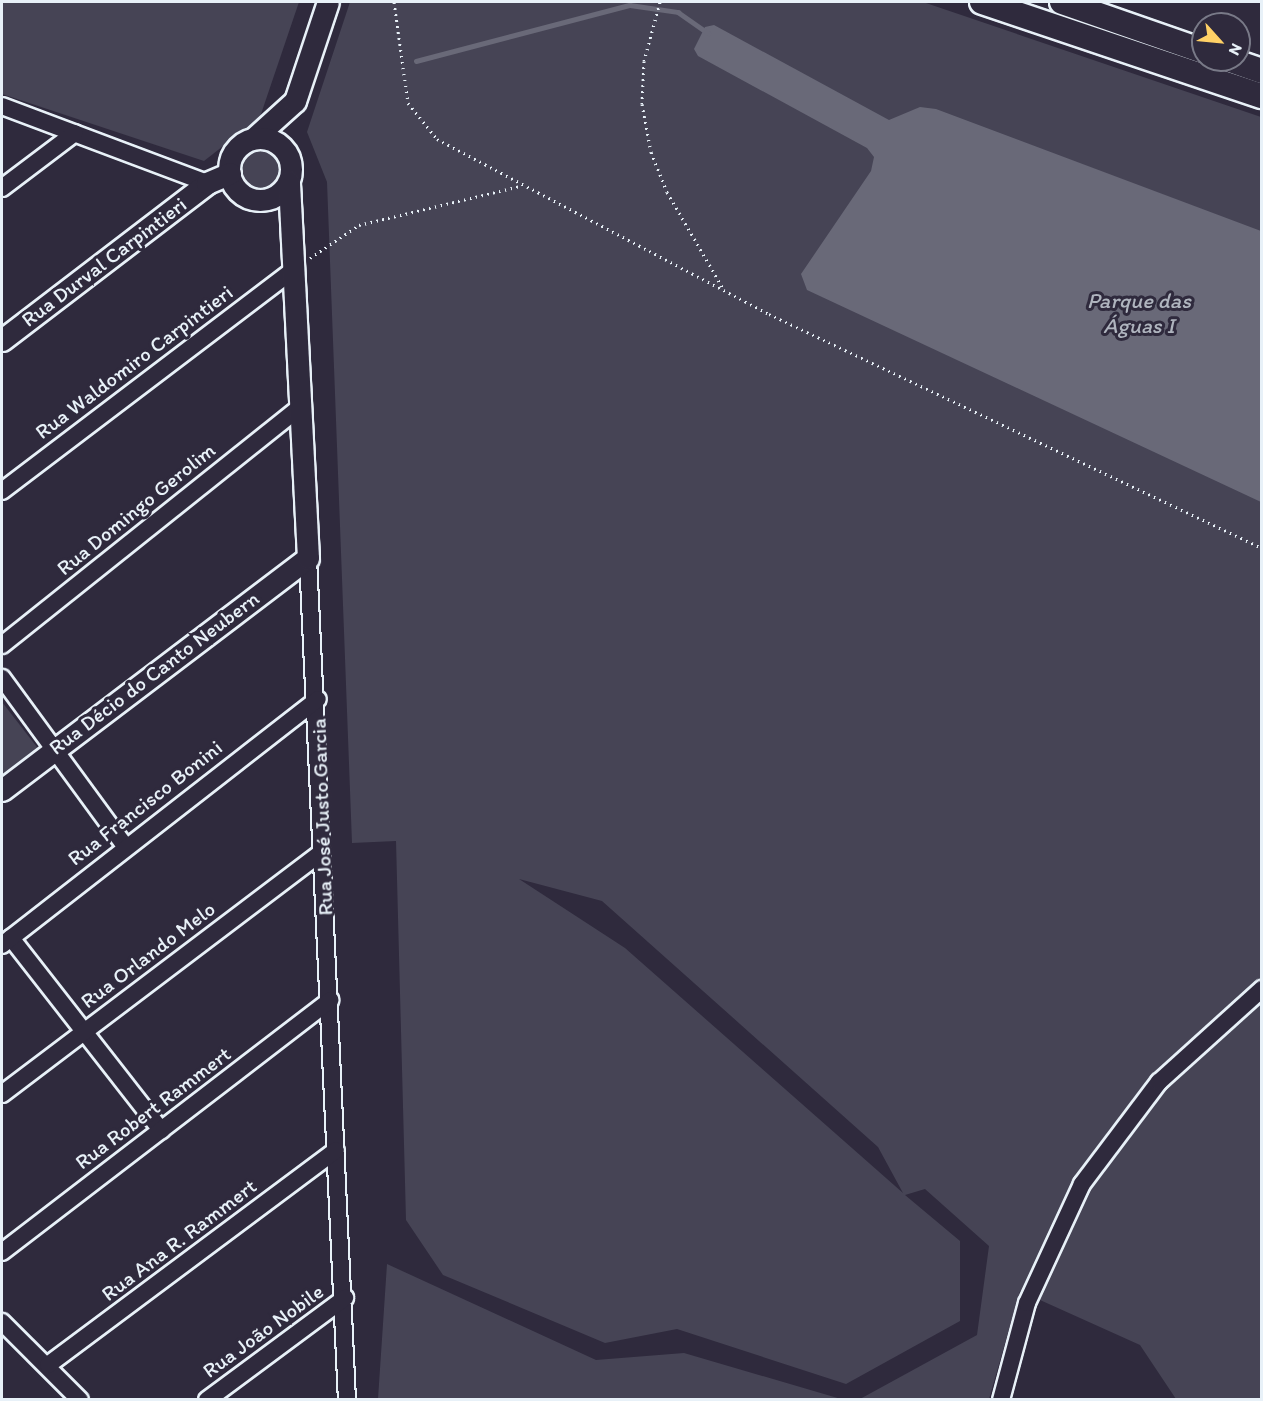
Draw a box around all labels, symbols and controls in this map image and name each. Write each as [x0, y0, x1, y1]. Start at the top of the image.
north arrow [1191, 12, 1251, 72]
text: N [1225, 40, 1247, 59]
street label: Rua Durval Carpintieri [16, 191, 192, 333]
street label: Rua Waldomiro Carpintieri [31, 280, 237, 444]
water label: Parque das Águas I [1087, 287, 1191, 338]
street label: Rua Domingo Gerolim [52, 437, 220, 581]
street label: Rua Décio do Canto Neubern [44, 586, 264, 760]
street label: Rua José Justo Garcia [306, 718, 338, 916]
street label: Rua Francisco Bonini [63, 735, 227, 871]
street label: Rua Orlando Melo [76, 896, 220, 1014]
street label: Rua Robert Rammert [70, 1041, 236, 1175]
street label: Rua Ana R. Rammert [97, 1174, 261, 1306]
street label: Rua João Nobile [198, 1279, 328, 1383]

